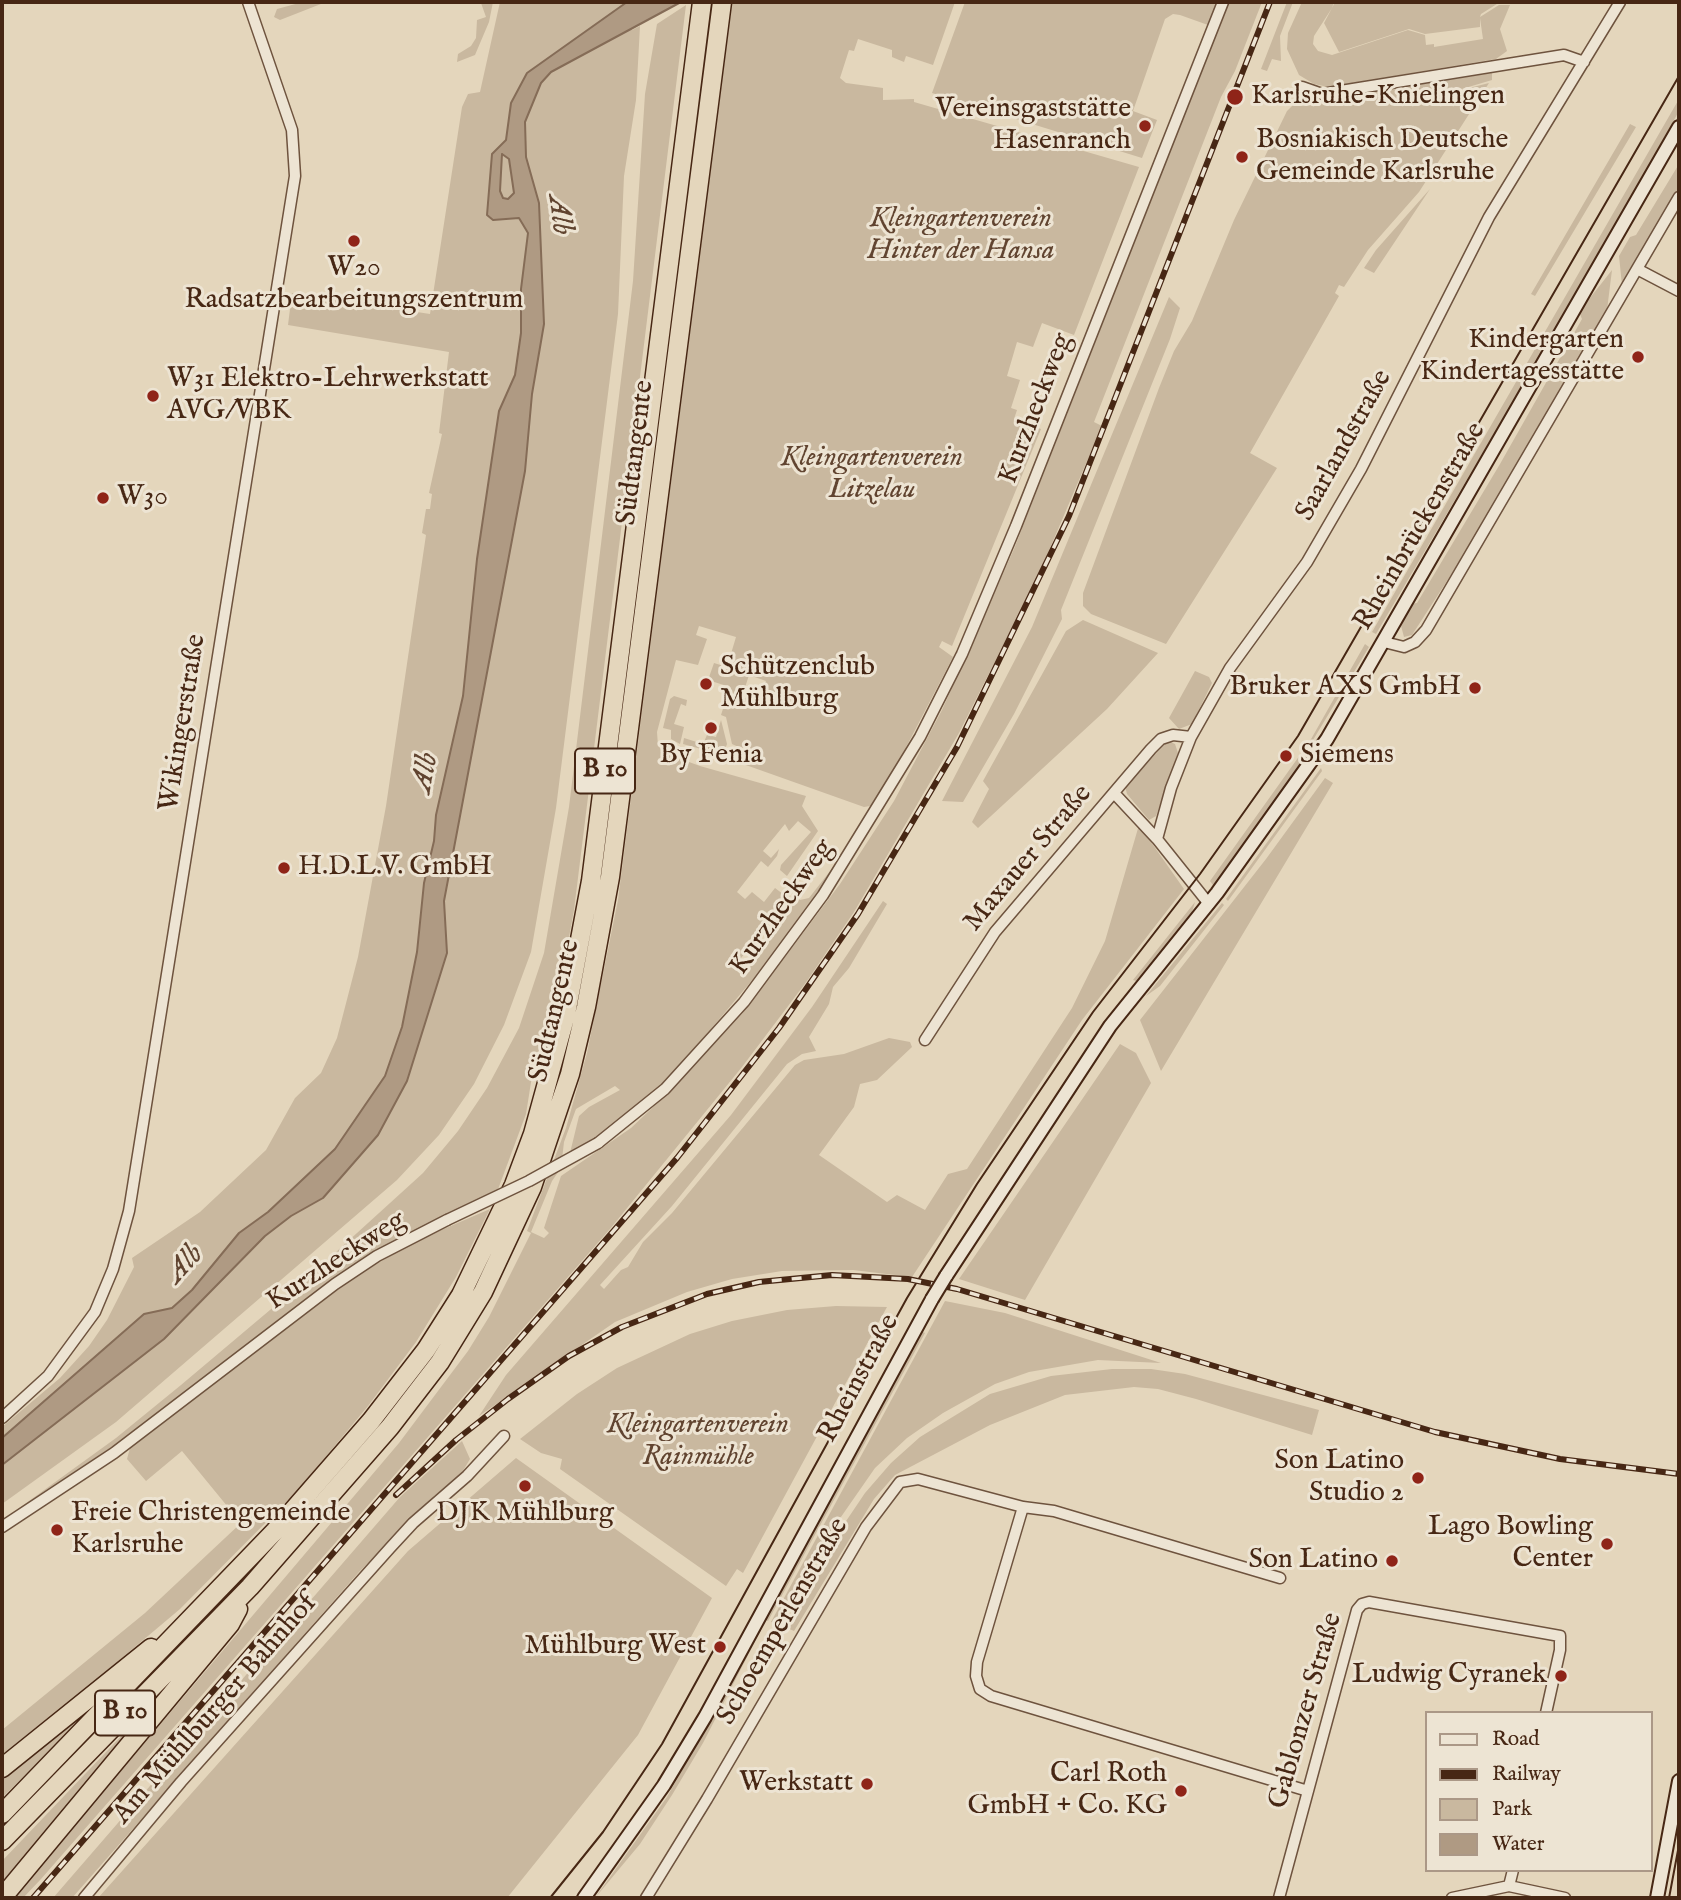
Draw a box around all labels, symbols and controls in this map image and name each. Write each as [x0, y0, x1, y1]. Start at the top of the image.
place label: Karlsruhe-Knielingen [1251, 80, 1505, 114]
marker: Karlsruhe-Knielingen [1225, 87, 1245, 107]
place label: Vereinsgaststätte Hasenranch [936, 93, 1131, 159]
marker: Vereinsgaststätte Hasenranch [1137, 118, 1153, 134]
place label: Bosniakisch Deutsche Gemeinde Karlsruhe [1256, 124, 1508, 190]
marker: Bosniakisch Deutsche Gemeinde Karlsruhe [1234, 149, 1250, 165]
water label: Alb [538, 193, 578, 237]
park label: Kleingartenverein Hinter der Hansa [868, 203, 1054, 269]
marker: W20 Radsatzbearbeitungszentrum [346, 233, 362, 249]
place label: W20 Radsatzbearbeitungszentrum [185, 252, 523, 318]
place label: Kindergarten Kindertagesstätte [1420, 324, 1624, 390]
street label: Kurzheckweg [993, 329, 1081, 489]
marker: Kindergarten Kindertagesstätte [1630, 349, 1646, 365]
place label: W31 Elektro-Lehrwerkstatt AVG/VBK [167, 363, 489, 429]
street label: Saarlandstraße [1290, 365, 1400, 527]
street label: Südtangente [611, 379, 663, 527]
marker: W31 Elektro-Lehrwerkstatt AVG/VBK [145, 388, 161, 404]
street label: Rheinbrückenstraße [1348, 417, 1494, 637]
park label: Kleingartenverein Litzelau [781, 442, 963, 508]
place label: W30 [117, 481, 168, 515]
marker: W30 [95, 490, 111, 506]
street label: Wikingerstraße [153, 632, 215, 814]
place label: Schützenclub Mühlburg [720, 651, 875, 717]
place label: Bruker AXS GmbH [1229, 671, 1461, 705]
marker: Schützenclub Mühlburg [698, 676, 714, 692]
marker: Bruker AXS GmbH [1467, 680, 1483, 696]
marker: By Fenia [703, 720, 719, 736]
place label: By Fenia [659, 739, 763, 773]
place label: Siemens [1300, 739, 1394, 773]
road number: B 10 [575, 748, 635, 793]
marker: Siemens [1278, 748, 1294, 764]
water label: Alb [406, 750, 448, 796]
street label: Maxauer Straße [958, 779, 1100, 939]
street label: Kurzheckweg [724, 833, 842, 983]
place label: H.D.L.V. GmbH [298, 851, 492, 885]
marker: H.D.L.V. GmbH [276, 860, 292, 876]
street label: Südtangente [523, 936, 589, 1086]
street label: Kurzheckweg [261, 1205, 413, 1319]
water label: Alb [159, 1238, 213, 1292]
street label: Rheinstraße [812, 1309, 908, 1449]
park label: Kleingartenverein Rainmühle [607, 1409, 789, 1475]
place label: Son Latino Studio 2 [1274, 1445, 1404, 1511]
marker: Son Latino Studio 2 [1410, 1470, 1426, 1486]
marker: DJK Mühlburg [517, 1478, 533, 1494]
place label: Freie Christengemeinde Karlsruhe [71, 1497, 350, 1563]
place label: DJK Mühlburg [436, 1497, 614, 1531]
place label: Lago Bowling Center [1428, 1511, 1593, 1577]
street label: Schoemperlenstraße [711, 1513, 857, 1731]
marker: Freie Christengemeinde Karlsruhe [49, 1522, 65, 1538]
marker: Lago Bowling Center [1599, 1536, 1615, 1552]
place label: Son Latino [1248, 1544, 1378, 1578]
marker: Son Latino [1384, 1553, 1400, 1569]
street label: Am Mühlburger Bahnhof [107, 1588, 325, 1832]
street label: Gablonzer Straße [1263, 1609, 1351, 1813]
place label: Mühlburg West [524, 1630, 706, 1664]
marker: Mühlburg West [712, 1639, 728, 1655]
place label: Ludwig Cyranek [1352, 1659, 1547, 1693]
marker: Ludwig Cyranek [1553, 1668, 1569, 1684]
road number: B 10 [95, 1690, 155, 1736]
legend [1426, 1711, 1653, 1872]
text: Road [1492, 1726, 1539, 1753]
place label: Carl Roth GmbH + Co. KG [968, 1758, 1167, 1824]
text: Railway [1492, 1761, 1561, 1788]
place label: Werkstatt [739, 1767, 853, 1801]
marker: Werkstatt [859, 1776, 875, 1792]
marker: Carl Roth GmbH + Co. KG [1173, 1783, 1189, 1799]
text: Park [1492, 1796, 1532, 1823]
text: Water [1492, 1831, 1544, 1858]

